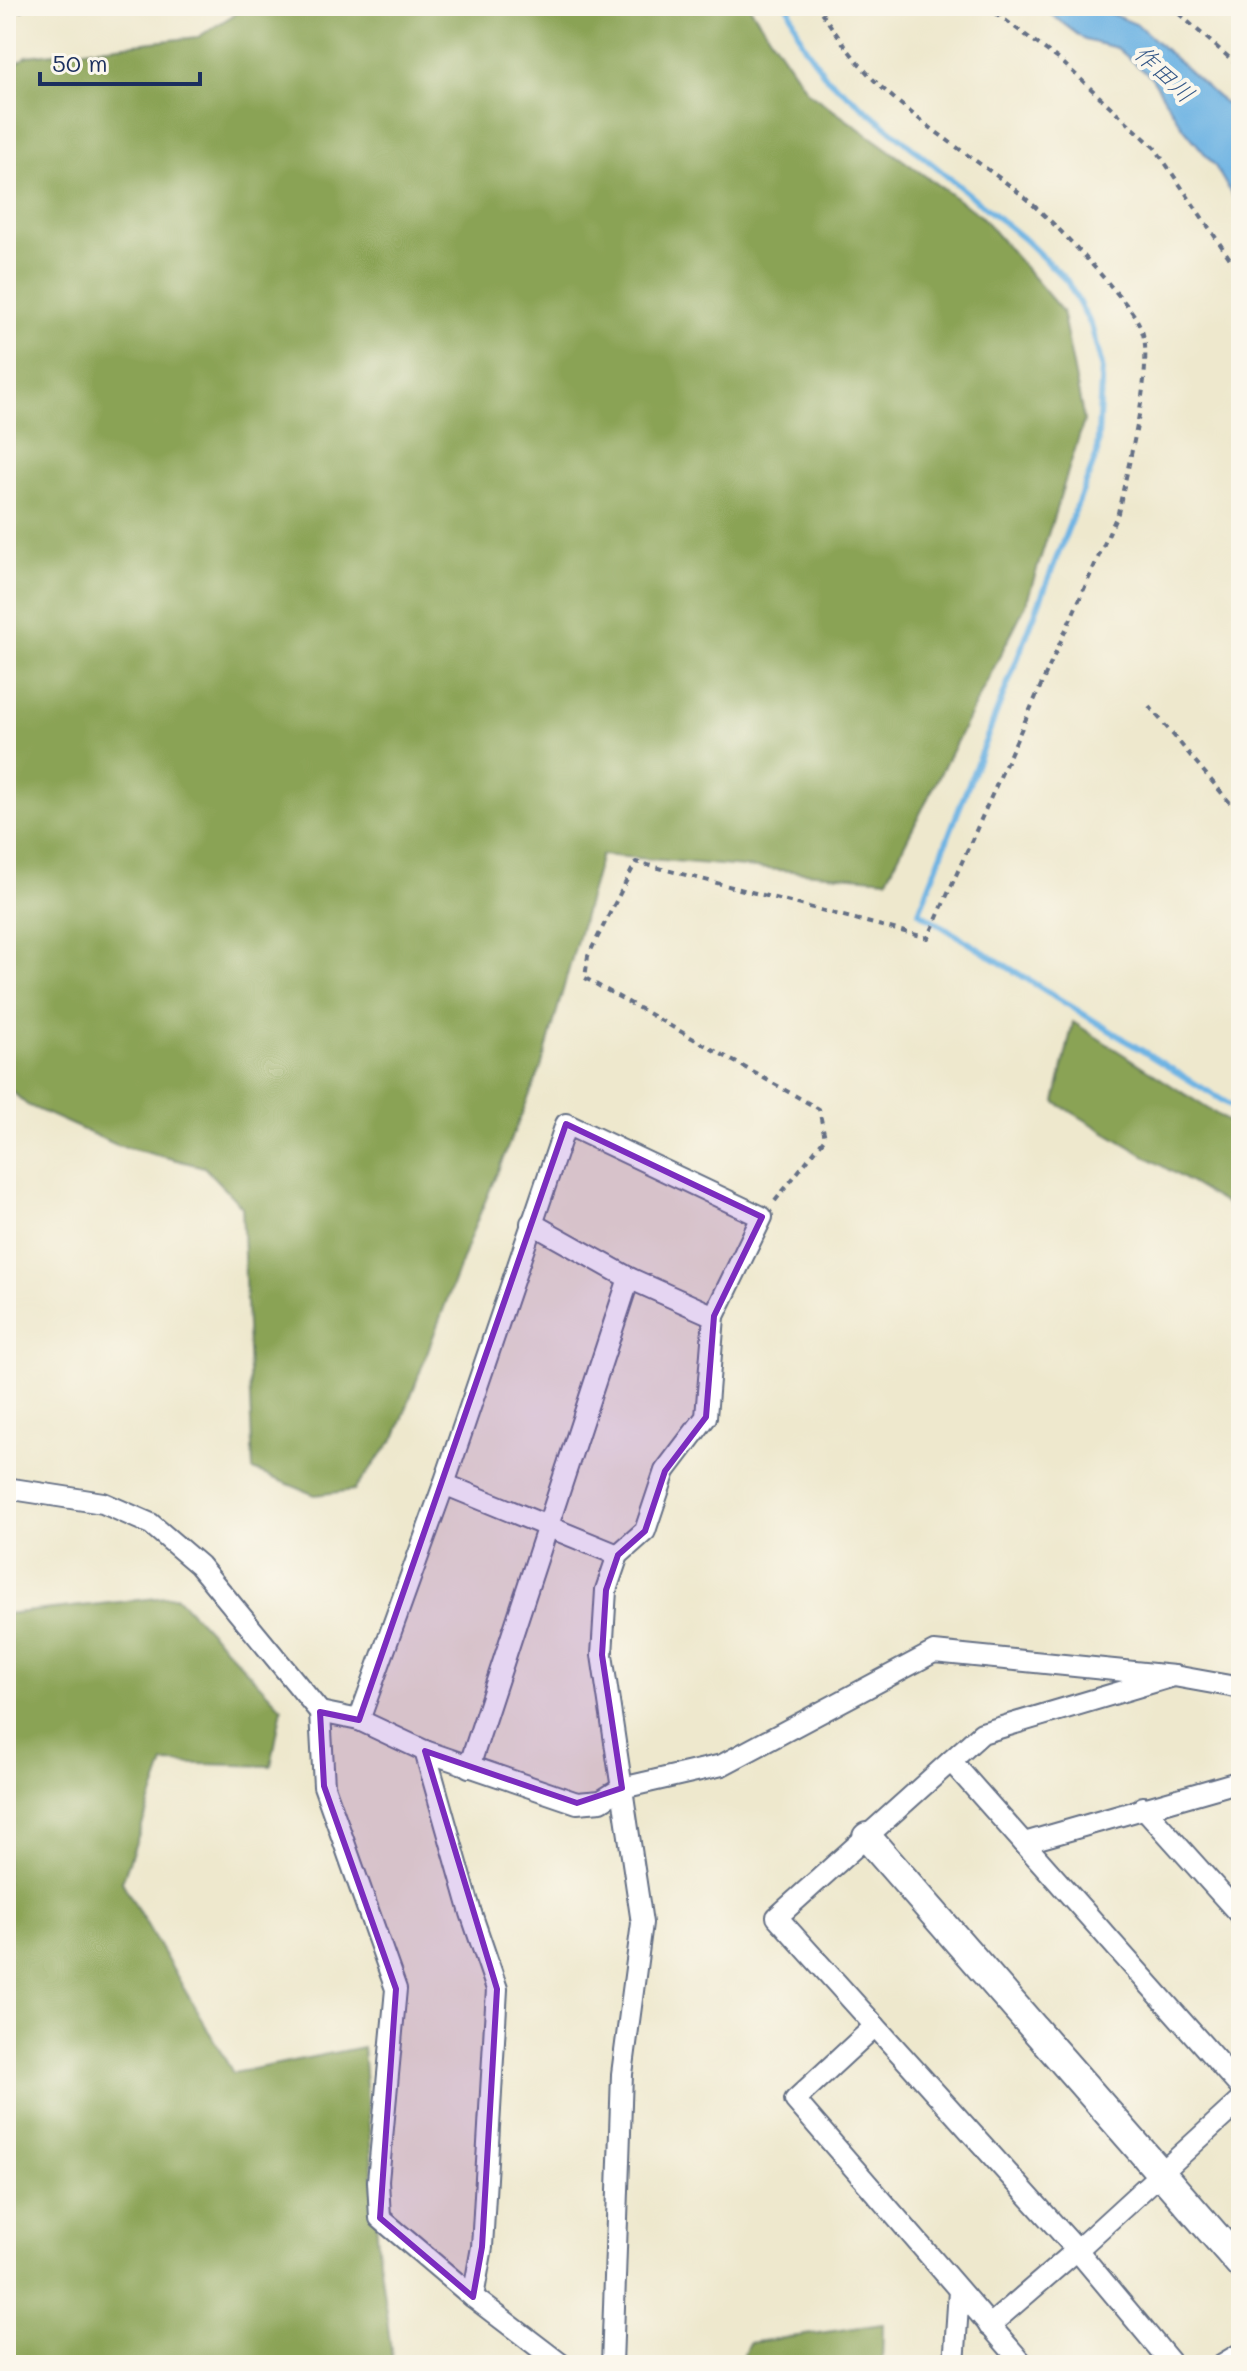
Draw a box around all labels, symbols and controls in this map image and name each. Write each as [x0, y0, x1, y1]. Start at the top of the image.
scale bar [40, 36, 200, 86]
water label: 作田川 [1128, 37, 1202, 109]
text: 50 m [52, 47, 108, 78]

